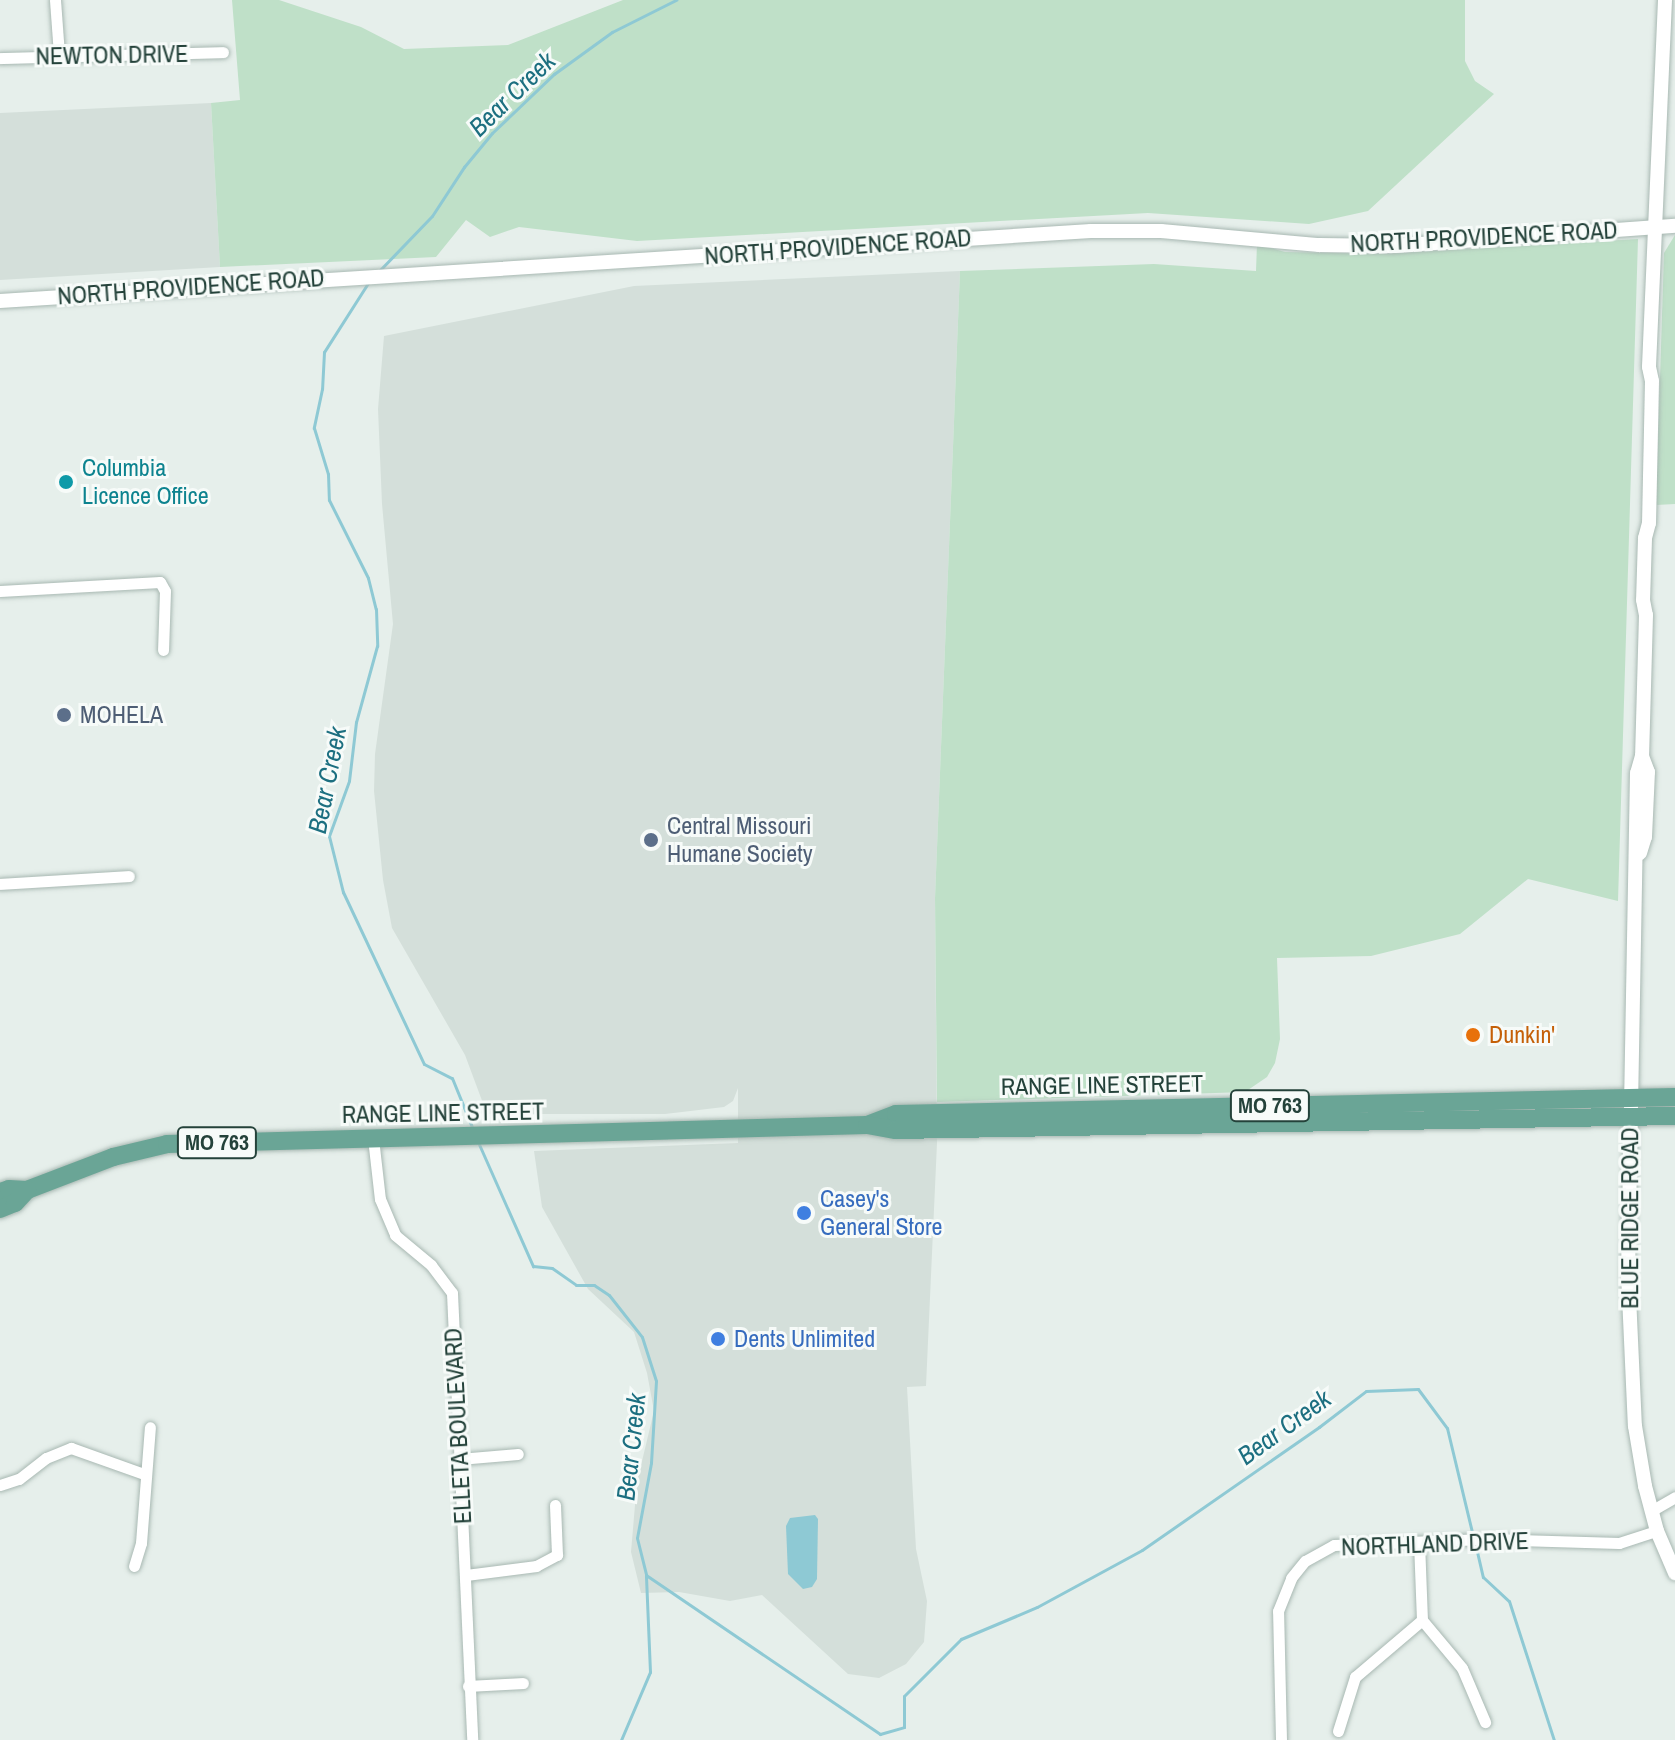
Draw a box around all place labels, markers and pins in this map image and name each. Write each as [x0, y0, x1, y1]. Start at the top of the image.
place label: Columbia Licence Office [82, 454, 209, 510]
marker: Columbia Licence Office [57, 473, 75, 491]
place label: MOHELA [80, 701, 163, 729]
marker: MOHELA [55, 706, 73, 724]
place label: Central Missouri Humane Society [667, 812, 812, 868]
marker: Central Missouri Humane Society [642, 831, 660, 849]
place label: Dunkin' [1489, 1021, 1555, 1049]
marker: Dunkin' [1464, 1026, 1482, 1044]
place label: Casey's General Store [820, 1185, 943, 1241]
marker: Casey's General Store [795, 1204, 813, 1222]
place label: Dents Unlimited [734, 1325, 875, 1353]
marker: Dents Unlimited [709, 1330, 727, 1348]

